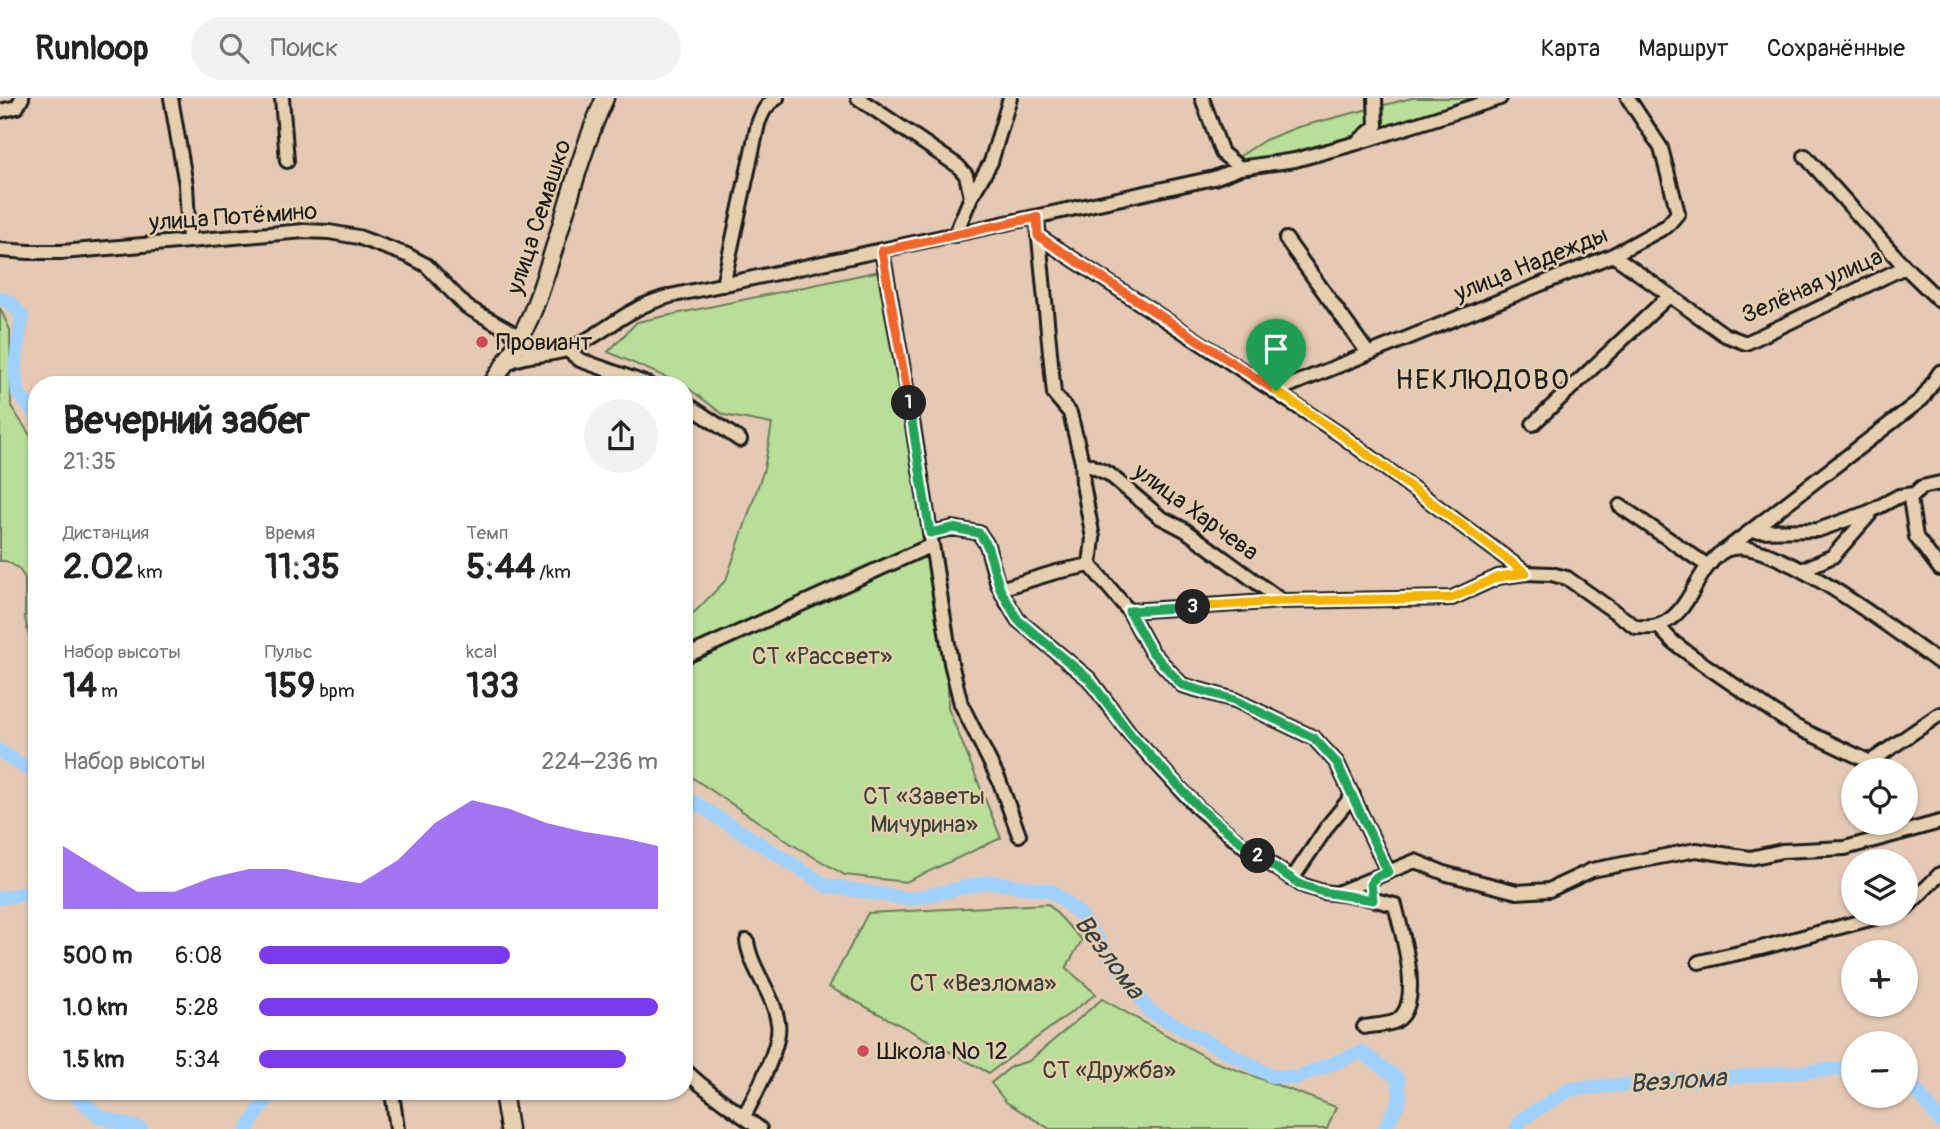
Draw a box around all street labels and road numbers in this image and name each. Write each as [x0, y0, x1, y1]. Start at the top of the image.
street label: улица Семашко [500, 136, 578, 299]
street label: улица Потёмино [147, 197, 318, 237]
street label: улица Надежды [1449, 220, 1612, 308]
street label: Зелёная улица [1737, 242, 1887, 330]
street label: улица Харчева [1127, 456, 1264, 567]

